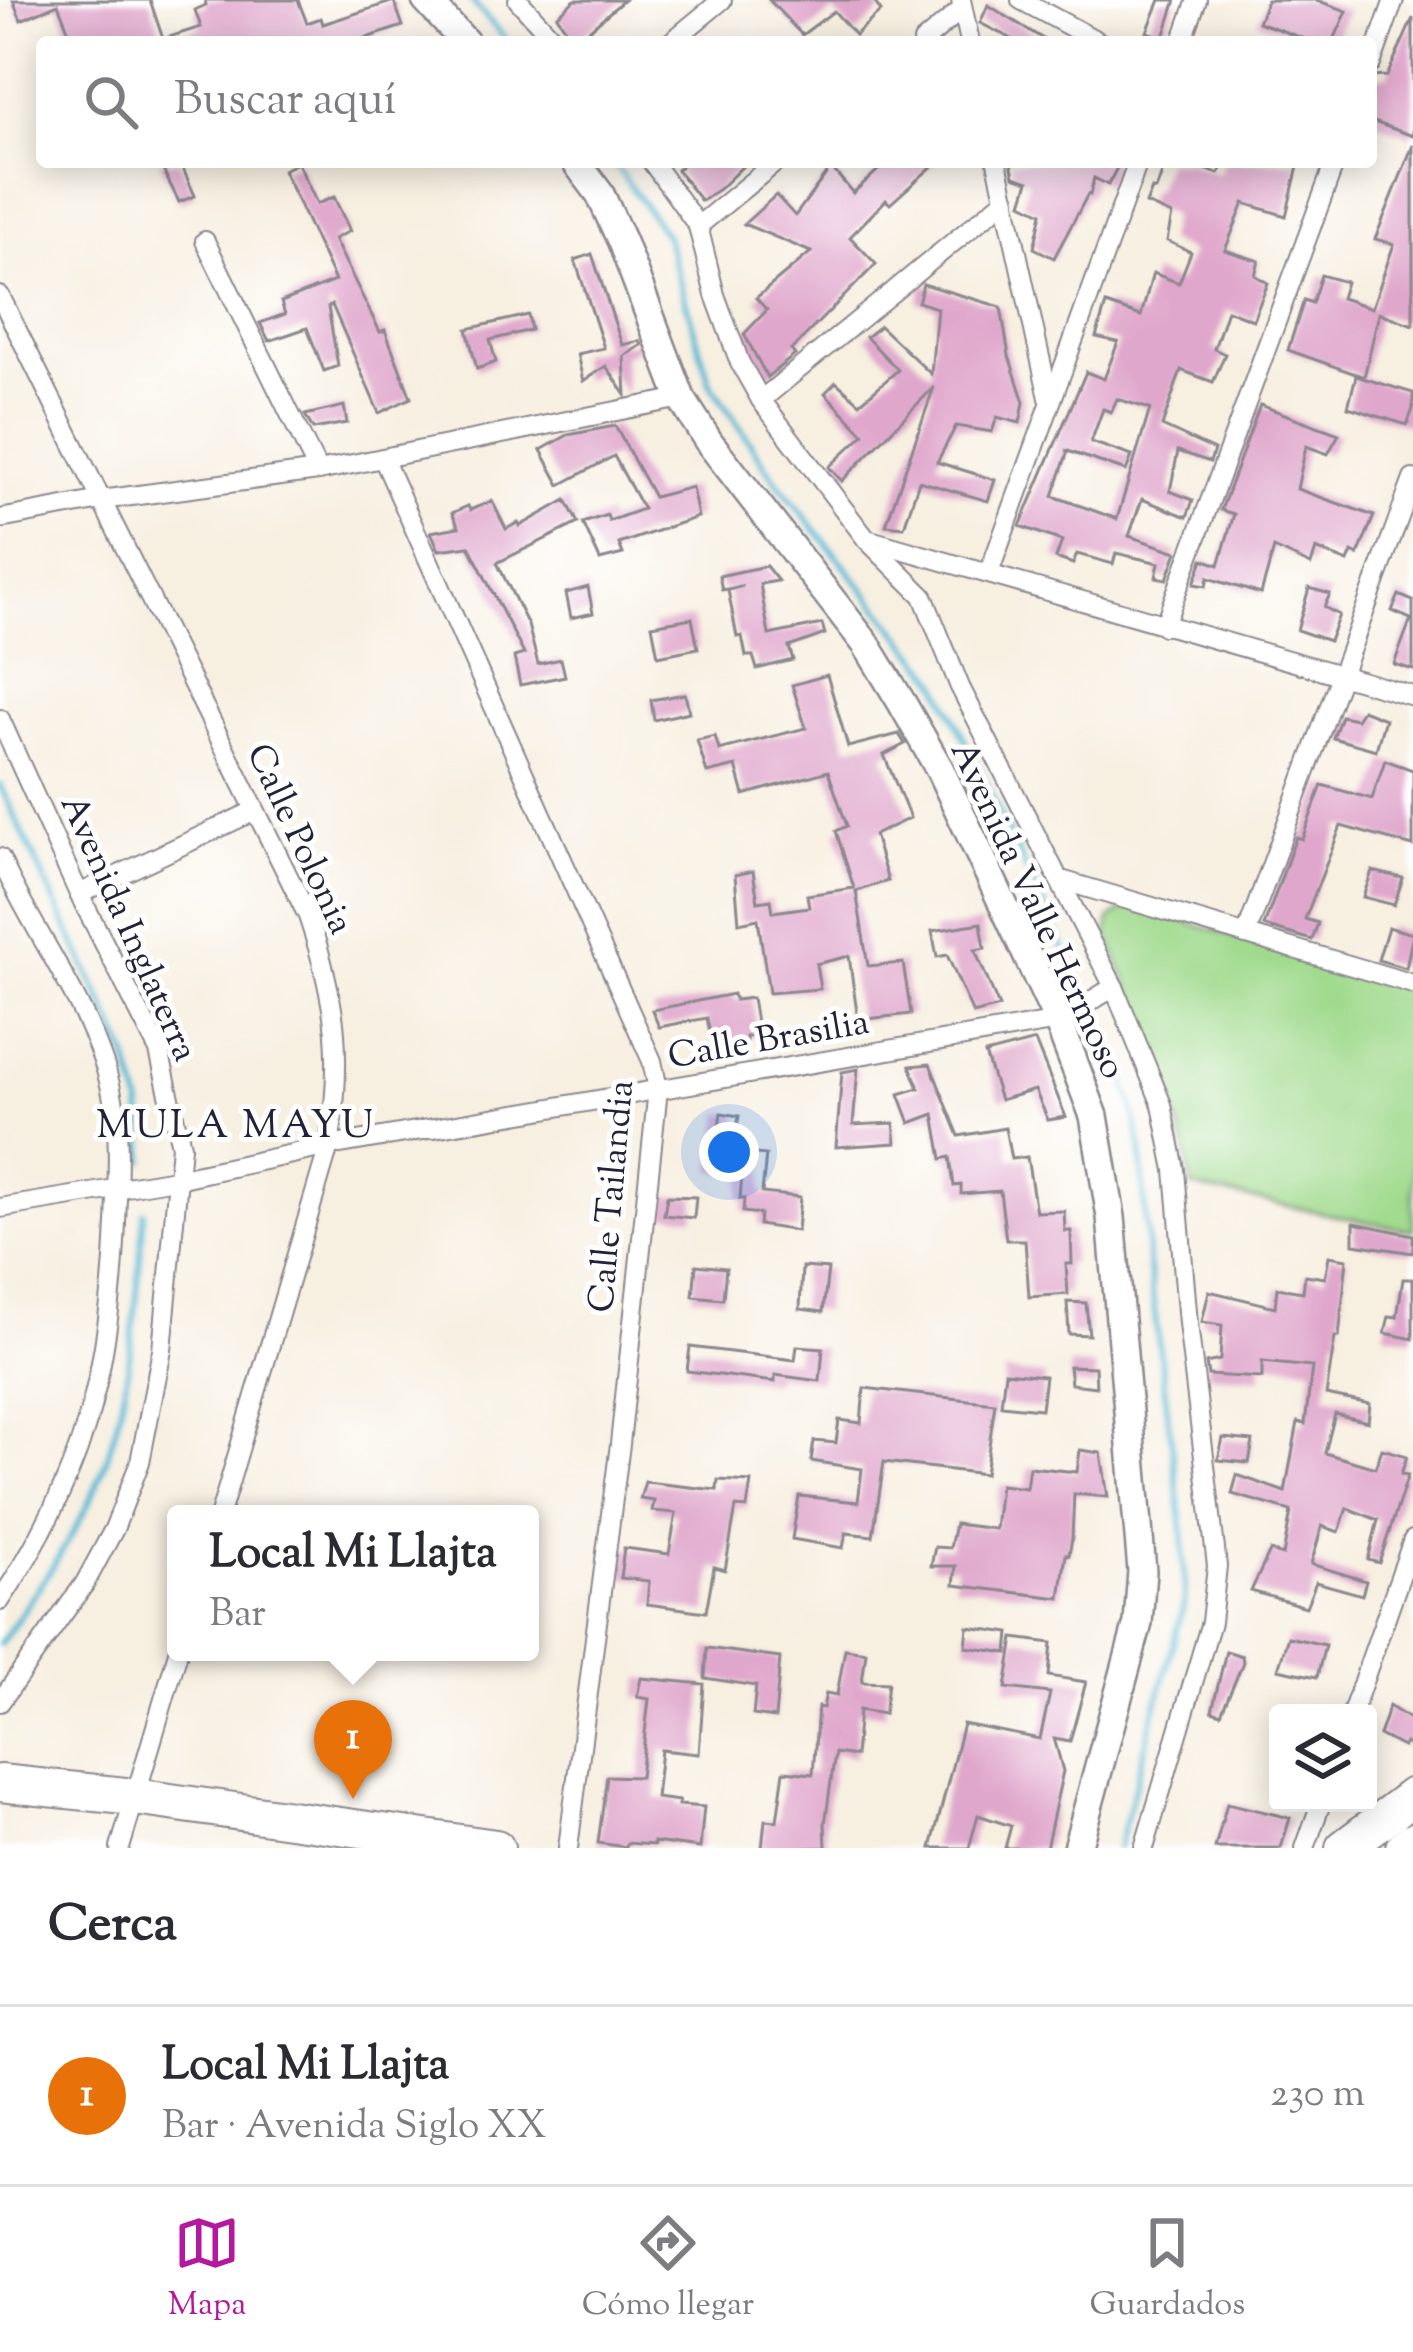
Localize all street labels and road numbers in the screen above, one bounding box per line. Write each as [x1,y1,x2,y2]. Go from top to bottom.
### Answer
street label: Avenida Valle Hermoso [935,733,1138,1088]
street label: Calle Polonia [231,736,365,944]
street label: Avenida Inglaterra [45,787,209,1070]
street label: Calle Brasilia [664,998,873,1084]
street label: Calle Tailandia [577,1078,649,1315]

